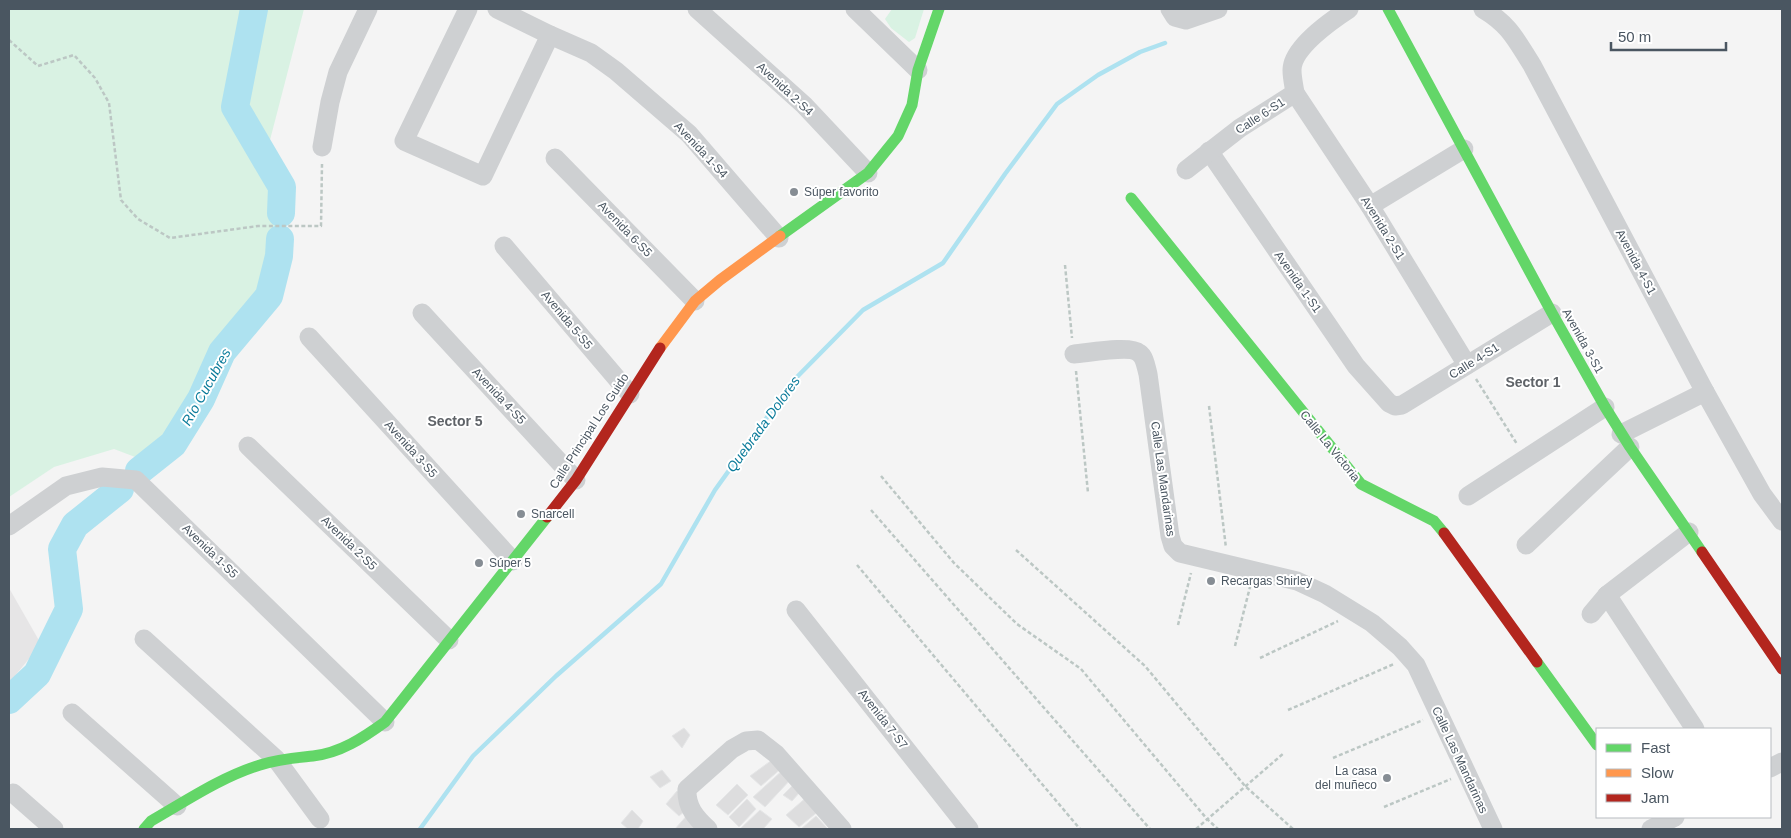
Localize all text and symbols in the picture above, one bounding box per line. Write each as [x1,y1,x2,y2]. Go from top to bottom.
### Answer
scale bar [1611,20,1726,52]
text: 50 m [1618,28,1651,45]
street label: Avenida 2-S4 [754,59,816,119]
street label: Calle 6-S1 [1233,95,1288,137]
street label: Avenida 1-S4 [671,119,731,181]
place label: Súper favorito [804,185,879,199]
marker: Súper favorito [788,186,800,198]
street label: Avenida 2-S1 [1358,194,1408,262]
street label: Avenida 6-S5 [595,198,655,260]
street label: Avenida 4-S1 [1613,227,1659,297]
street label: Avenida 1-S1 [1272,249,1325,316]
street label: Avenida 5-S5 [539,288,596,352]
street label: Avenida 3-S1 [1559,306,1607,376]
street label: Calle 4-S1 [1447,340,1502,382]
water label: Río Cucubres [178,346,234,428]
street label: Avenida 4-S5 [469,365,529,427]
street label: Calle Principal Los Guido [546,370,632,491]
water label: Quebrada Dolores [723,373,803,475]
district label: Sector 1 [1505,374,1561,390]
street label: Calle La Victoria [1297,408,1363,485]
district label: Sector 5 [427,413,483,429]
street label: Avenida 3-S5 [382,418,440,481]
street label: Calle Las Mandarinas [1148,421,1178,537]
place label: Snarcell [531,507,574,521]
marker: Snarcell [515,508,527,520]
street label: Avenida 2-S5 [318,513,380,573]
street label: Avenida 1-S5 [179,521,241,581]
place label: Súper 5 [489,556,531,570]
marker: Súper 5 [473,557,485,569]
place label: Recargas Shirley [1221,574,1312,588]
marker: Recargas Shirley [1205,575,1217,587]
street label: Avenida 7-S7 [855,686,911,752]
street label: Calle Las Mandarinas [1429,704,1491,816]
legend [1596,728,1771,818]
text: Fast [1641,739,1671,756]
place label: La casa del muñeco [1315,764,1377,792]
text: Slow [1641,764,1674,781]
marker: La casa del muñeco [1381,772,1393,784]
text: Jam [1641,789,1669,806]

